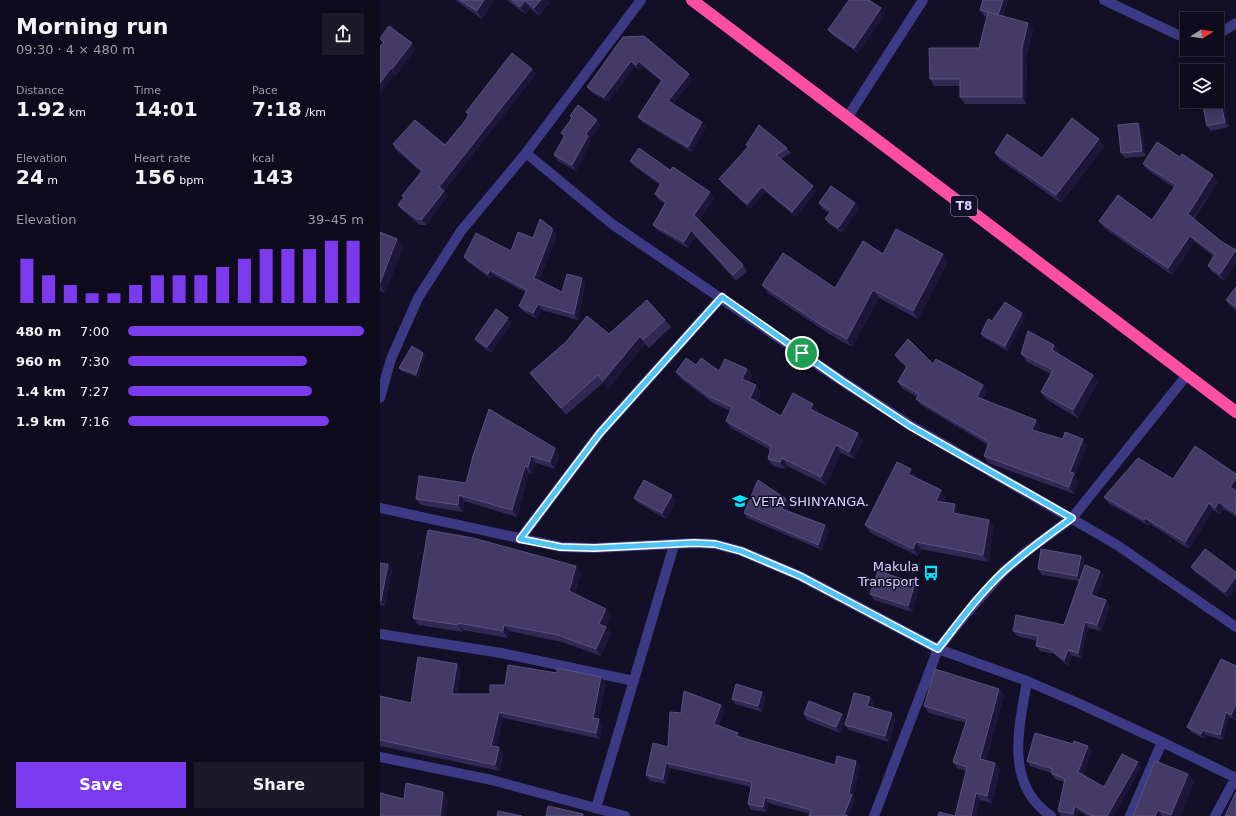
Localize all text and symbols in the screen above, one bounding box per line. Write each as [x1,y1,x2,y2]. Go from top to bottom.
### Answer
north arrow [1180,12,1224,56]
map controls [1180,12,1224,108]
button: share [322,13,364,55]
text: Morning run [16,14,168,39]
text: 09:30 · 4 × 480 m [16,42,135,57]
button: layers [1180,64,1224,108]
text: Distance [16,84,64,97]
text: Time [134,84,161,97]
text: Pace [252,84,278,97]
text: 1.92 [16,97,65,121]
text: 14:01 [134,97,198,121]
text: 7:18 [252,97,302,121]
text: km [65,106,86,119]
text: /km [302,106,326,119]
text: Elevation [16,152,67,165]
text: Heart rate [134,152,190,165]
text: kcal [252,152,274,165]
text: 24 [16,165,44,189]
text: 156 [134,165,176,189]
text: 143 [252,165,294,189]
text: m [44,174,58,187]
text: bpm [176,174,204,187]
road number: T8 [951,196,977,216]
text: Elevation [16,212,76,227]
text: 39–45 m [308,212,364,227]
text: 480 m [16,324,61,339]
text: 7:00 [80,324,109,339]
pin [785,336,819,370]
icon: arrive [791,342,813,364]
text: 960 m [16,354,61,369]
text: 7:30 [80,354,109,369]
text: 1.4 km [16,384,66,399]
text: 7:27 [80,384,109,399]
text: 1.9 km [16,414,66,429]
text: 7:16 [80,414,109,429]
school or university icon: VETA SHINYANGA. [731,492,749,510]
place label: VETA SHINYANGA. [752,494,869,509]
place label: Makula Transport [857,559,919,589]
bus stop icon: Makula Transport [922,564,940,582]
button: Save [16,762,186,808]
button: Share [194,762,364,808]

